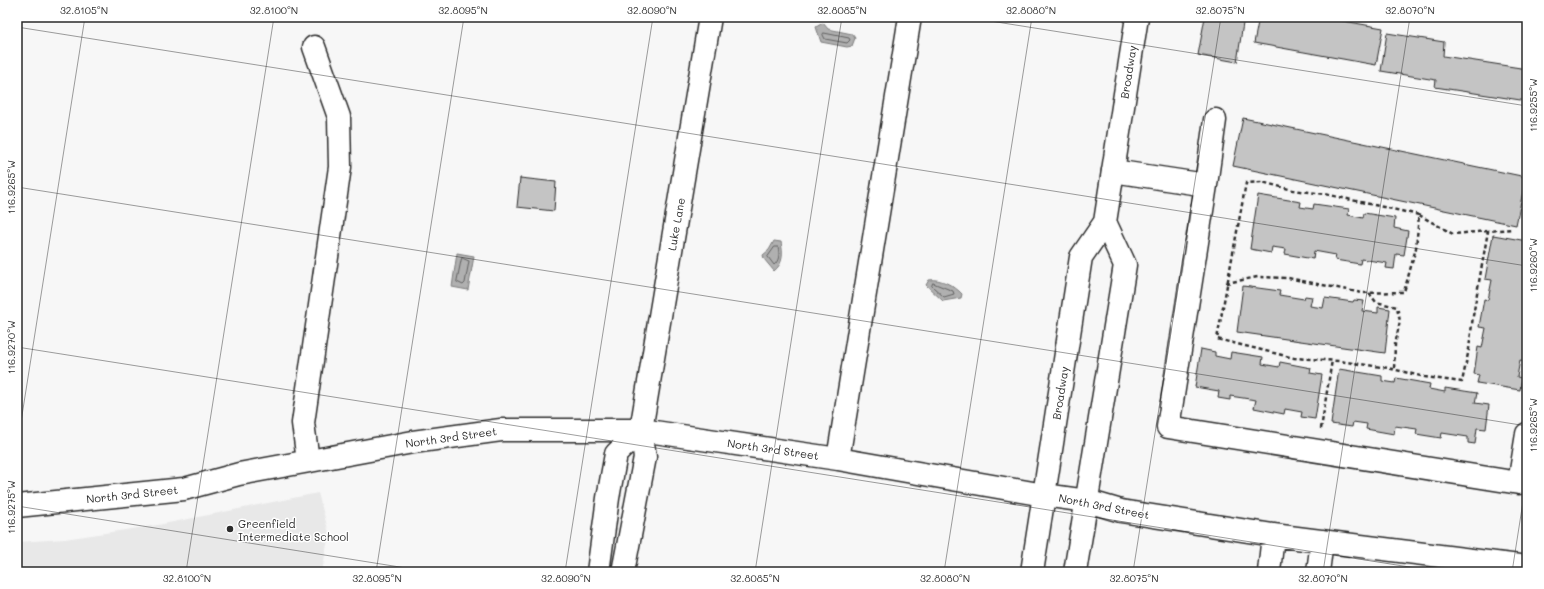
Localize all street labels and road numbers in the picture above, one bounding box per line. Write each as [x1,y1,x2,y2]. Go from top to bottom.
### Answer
street label: Broadway [1116,44,1140,100]
street label: Luke Lane [664,196,688,252]
street label: Broadway [1048,365,1072,421]
street label: North 3rd Street [404,423,498,451]
street label: North 3rd Street [726,435,820,463]
street label: North 3rd Street [85,482,179,506]
street label: North 3rd Street [1057,490,1151,522]

